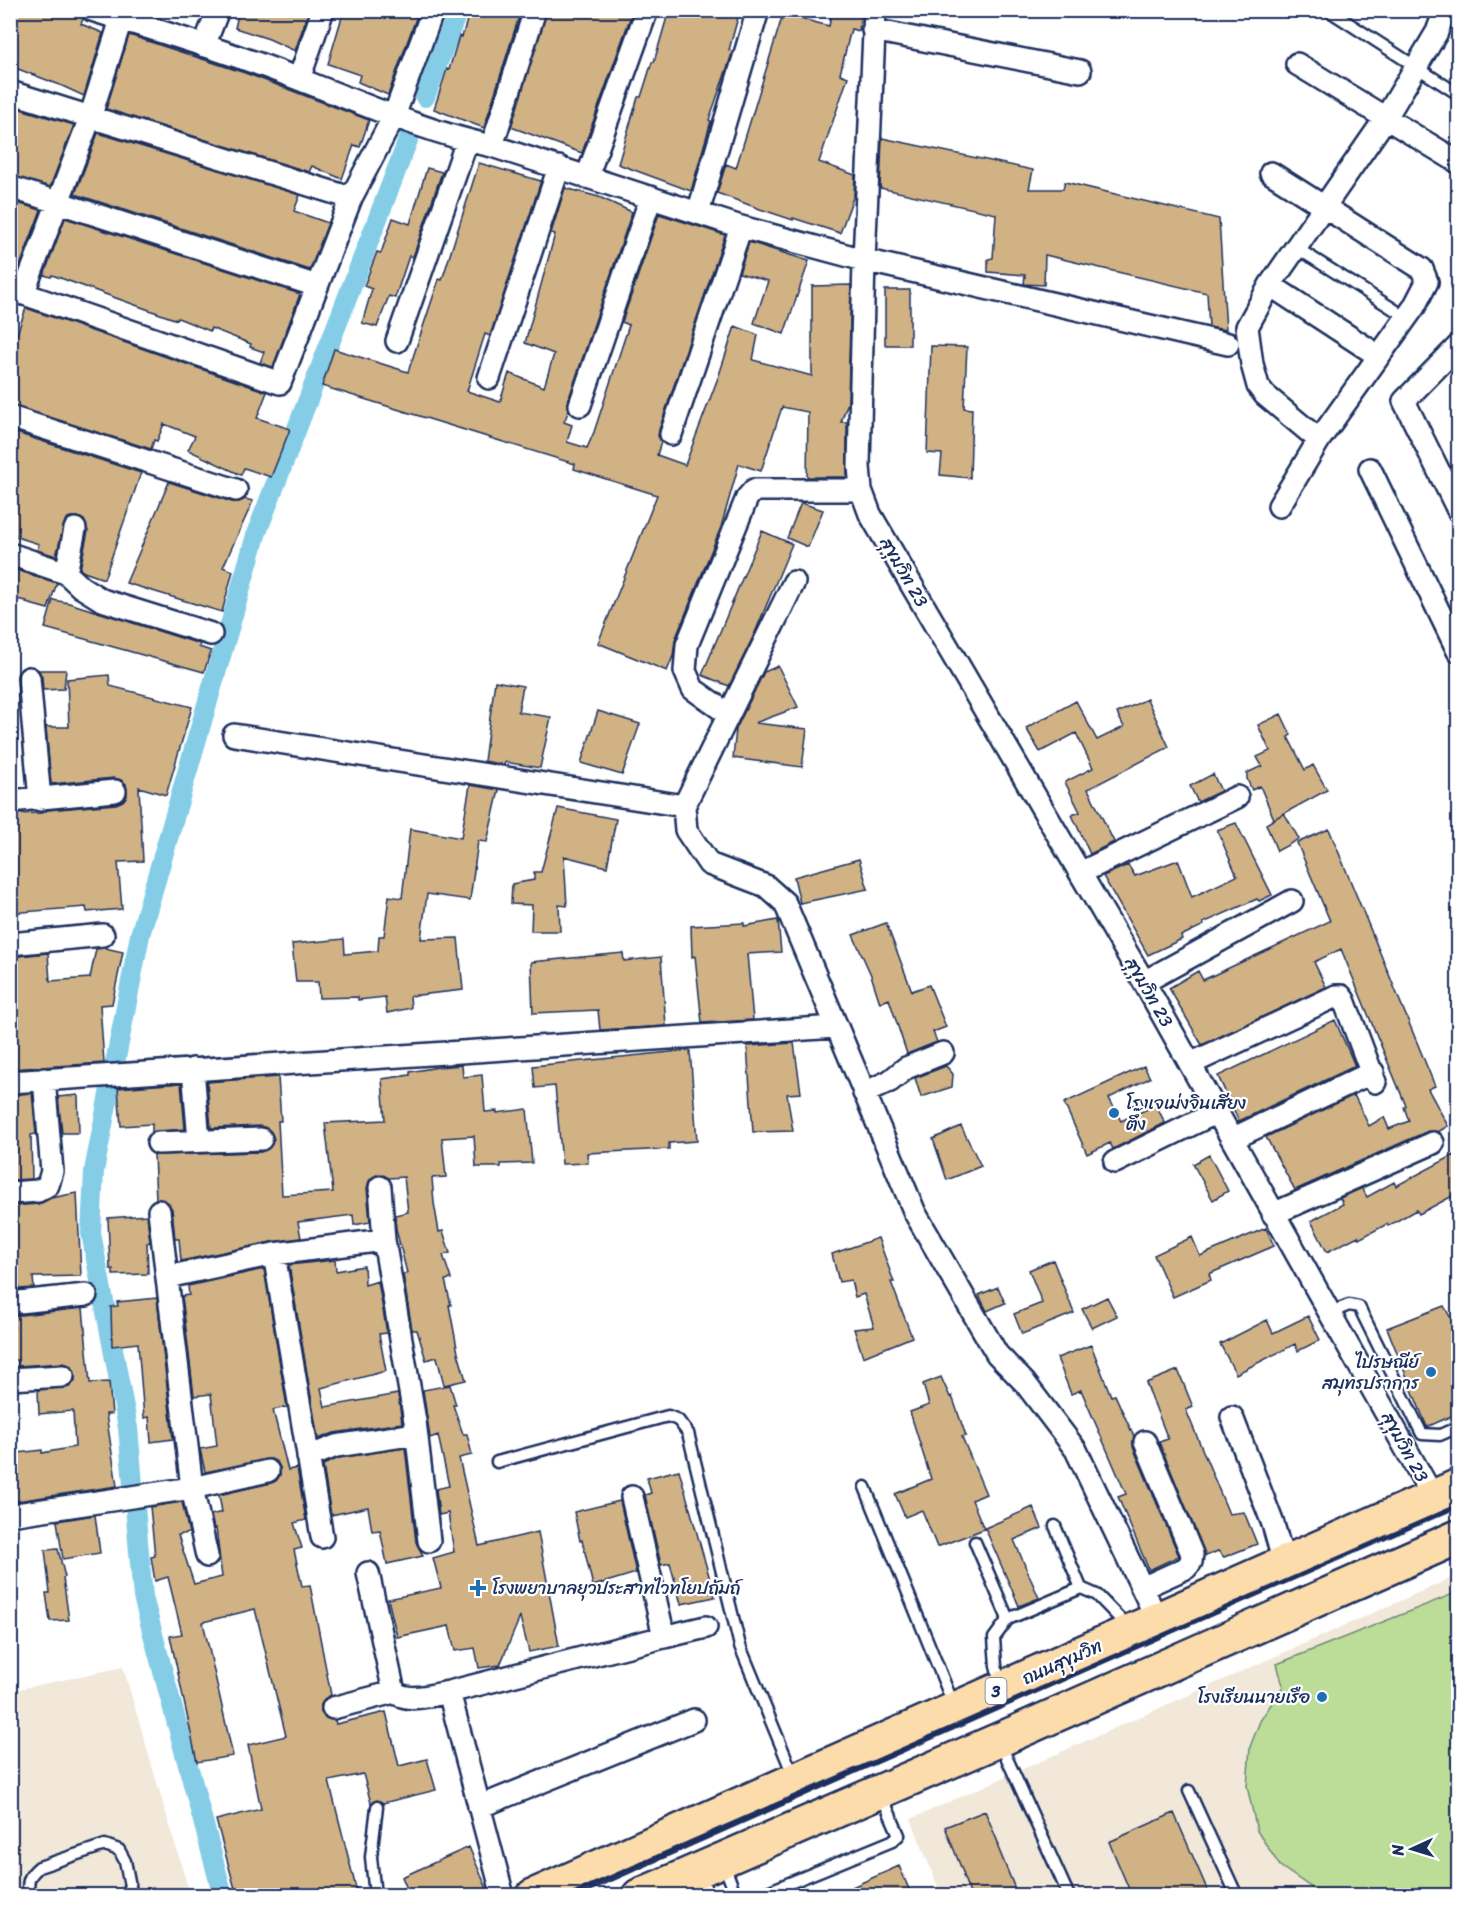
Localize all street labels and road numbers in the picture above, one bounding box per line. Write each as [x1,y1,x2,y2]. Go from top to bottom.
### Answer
street label: สุขุมวิท 23 [870,530,937,613]
street label: สุขุมวิท 23 [1115,950,1182,1033]
street label: สุขุมวิท 23 [1372,1405,1438,1488]
street label: ถนนสุขุมวิท [1017,1630,1107,1694]
road number: 3 [986,1678,1006,1704]

